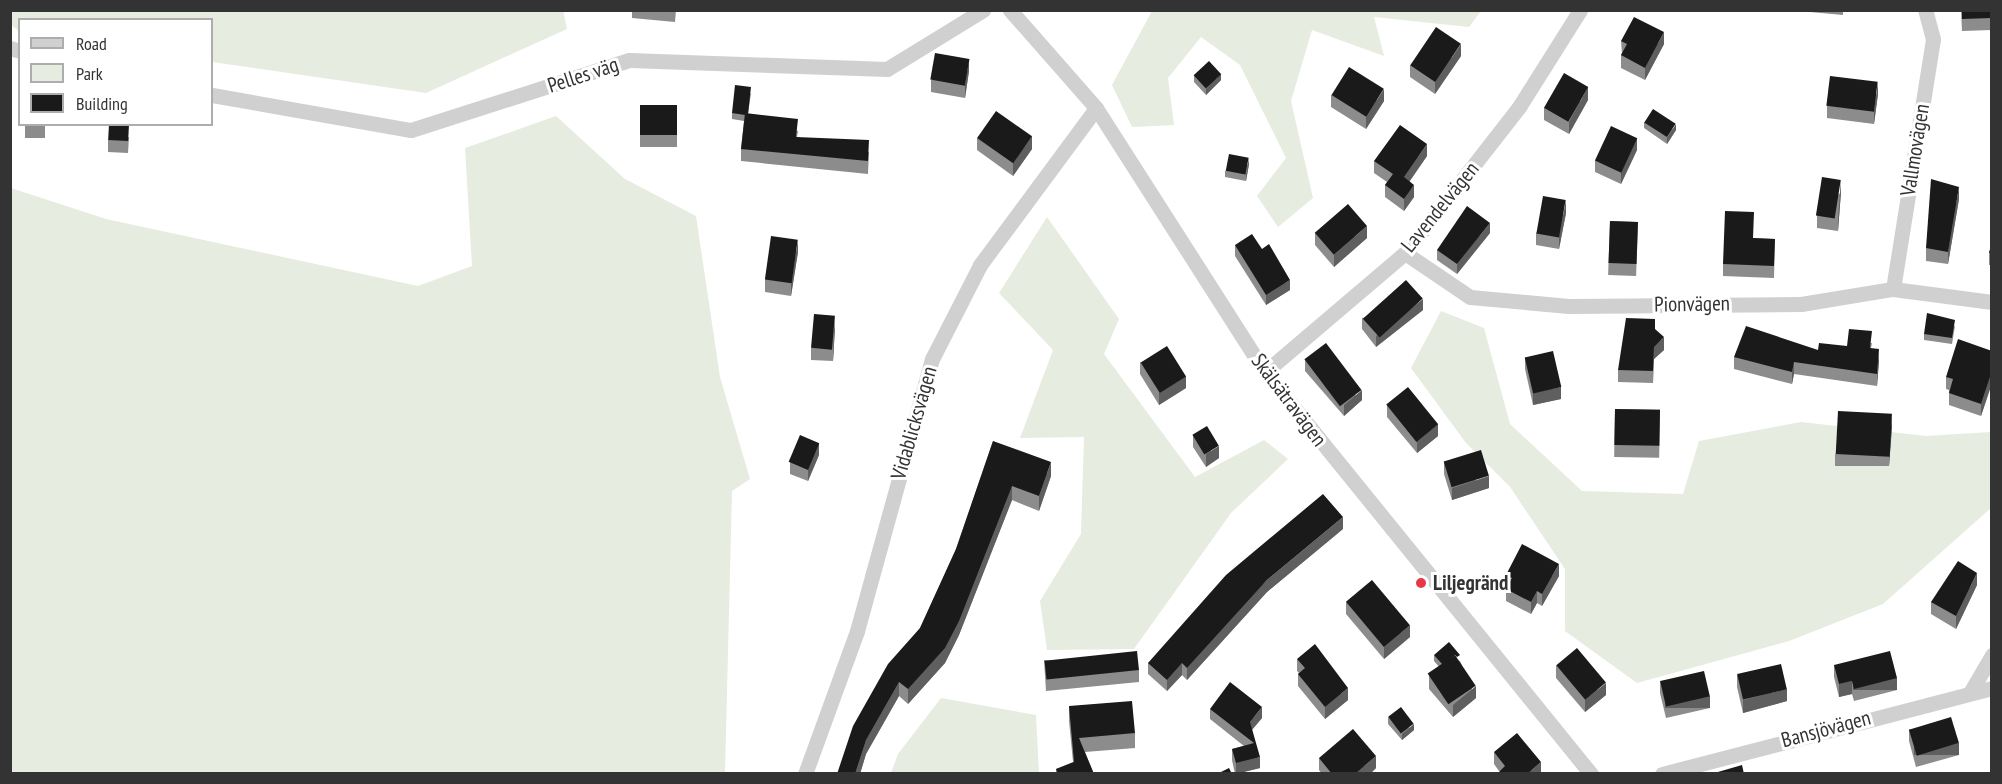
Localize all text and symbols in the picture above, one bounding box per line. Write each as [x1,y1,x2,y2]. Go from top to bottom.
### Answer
legend [18,18,213,126]
text: Road [76,32,107,55]
street label: Pelles väg [544,52,622,98]
text: Park [76,62,103,85]
text: Building [76,92,128,115]
street label: Vallmovägen [1895,102,1935,198]
street label: Lavendelvägen [1396,157,1484,257]
street label: Pionvägen [1654,291,1730,317]
street label: Skälsätravägen [1246,349,1332,451]
street label: Vidablicksvägen [886,363,942,483]
place label: Liljegränd [1433,570,1508,596]
marker: Liljegränd [1414,576,1428,590]
street label: Bansjövägen [1779,705,1873,753]

